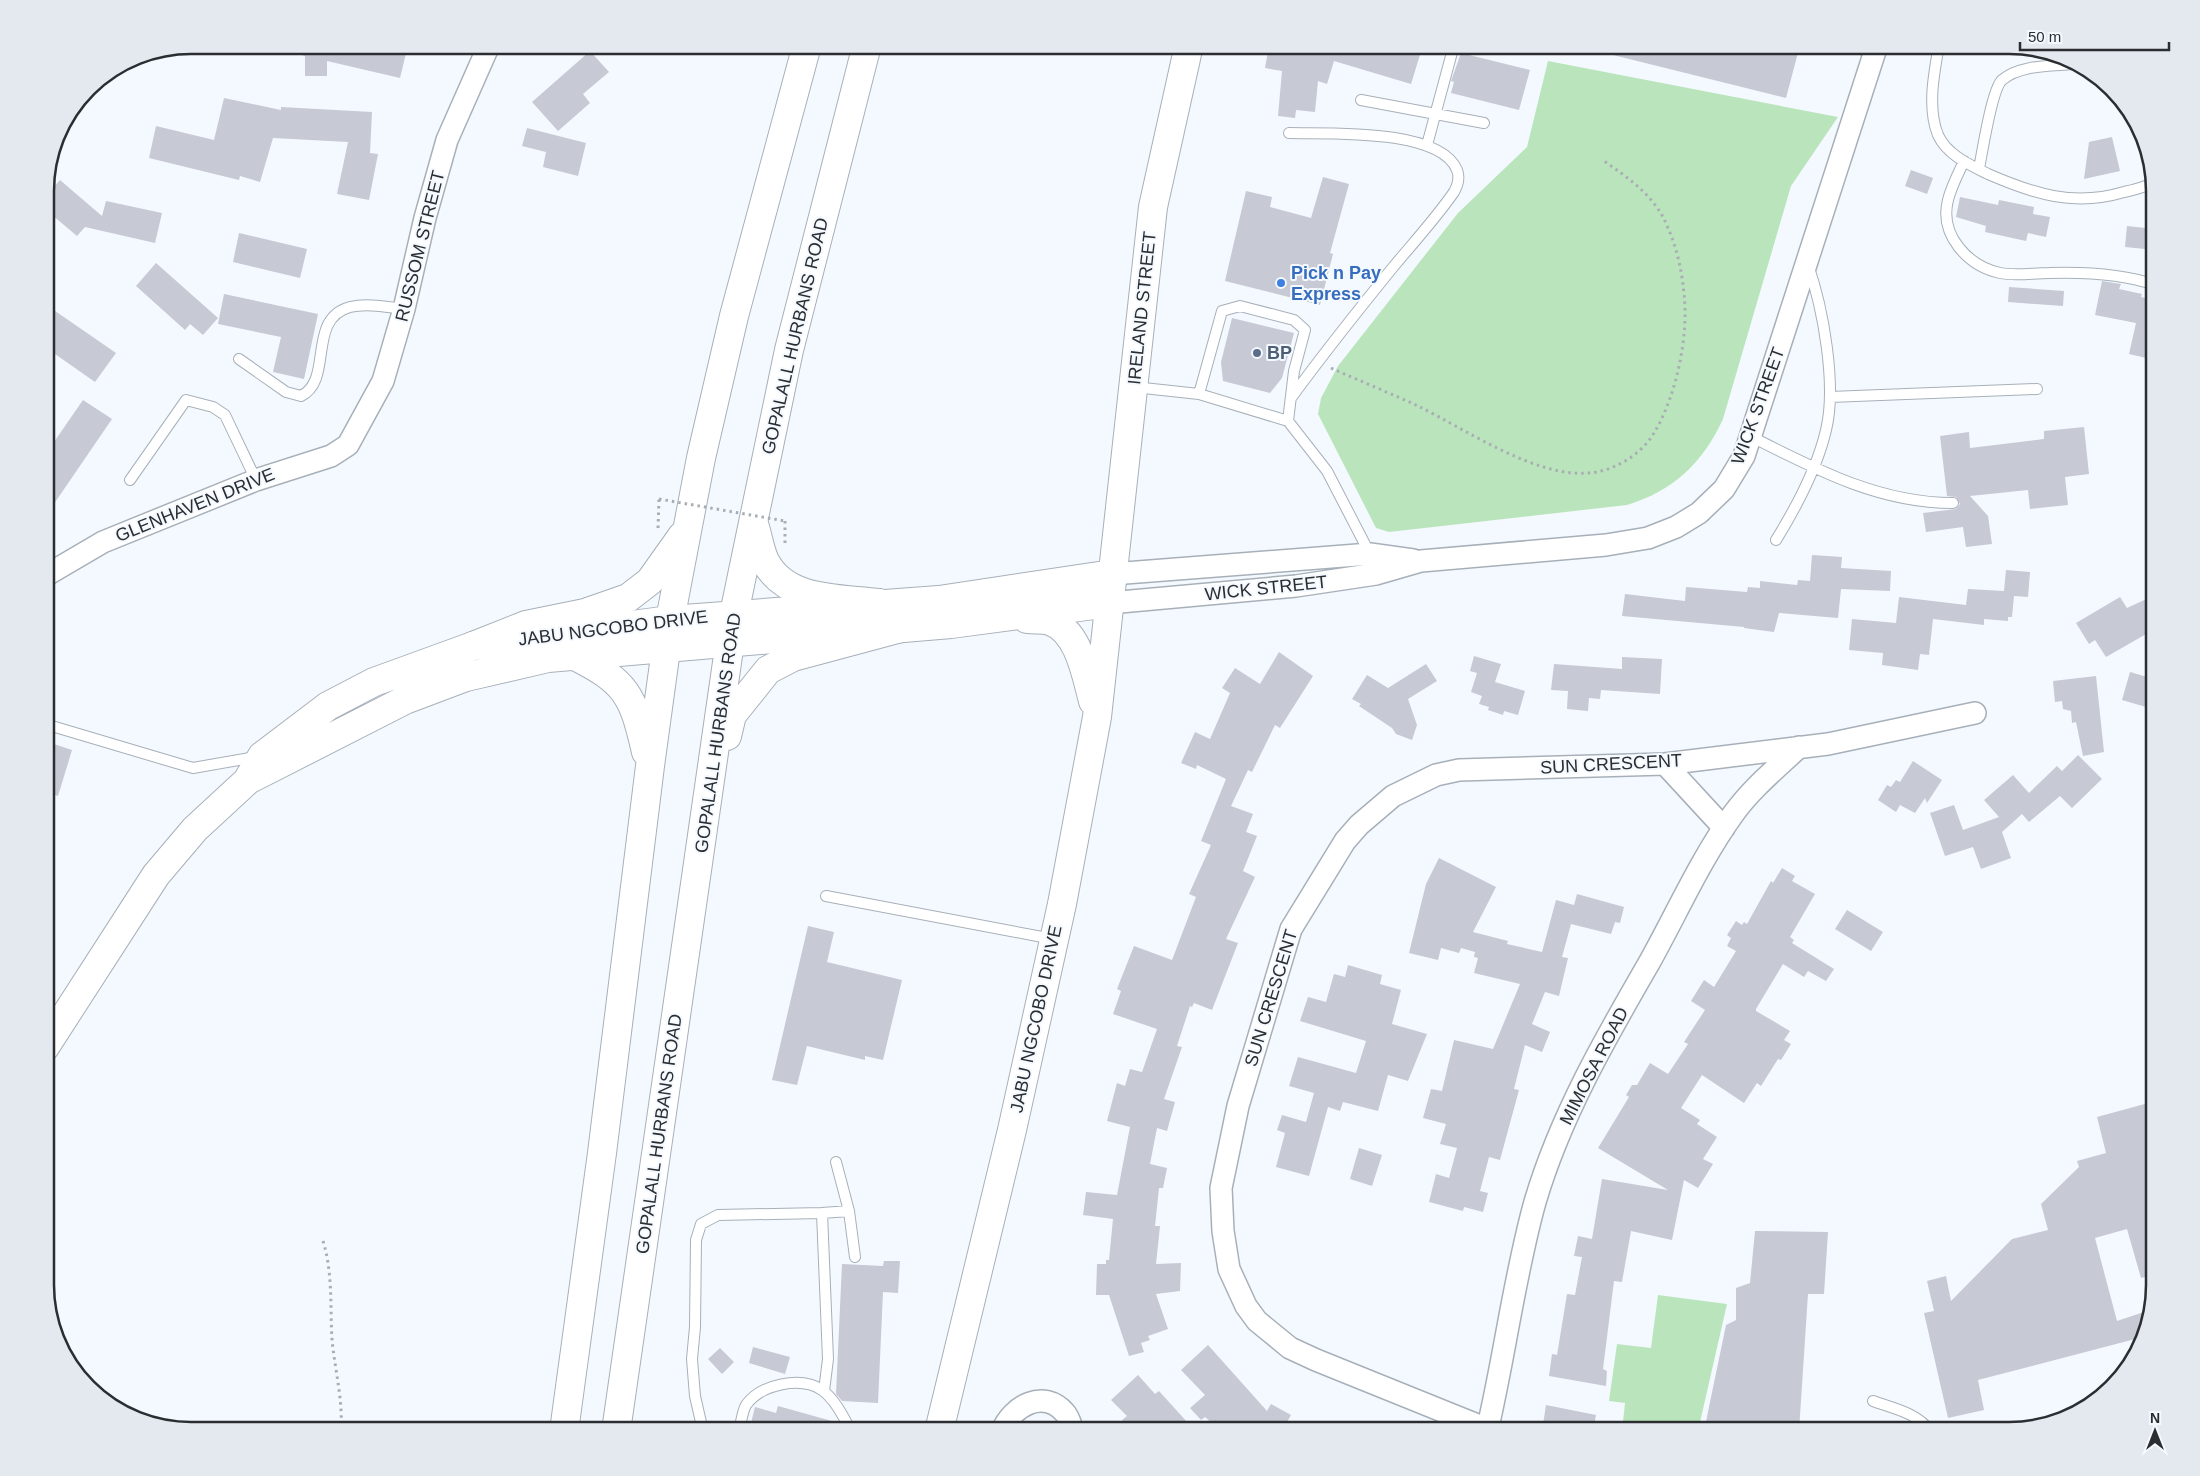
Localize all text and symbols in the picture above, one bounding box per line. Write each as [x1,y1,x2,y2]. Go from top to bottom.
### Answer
scale bar [2020,20,2169,52]
text: 50 m [2028,28,2061,45]
street label: RUSSOM STREET [392,168,448,324]
street label: GOPALALL HURBANS ROAD [758,216,832,456]
street label: IRELAND STREET [1124,230,1160,386]
place label: Pick n Pay Express [1291,263,1381,304]
marker: Pick n Pay Express [1275,277,1287,289]
place label: BP [1267,343,1292,363]
street label: WICK STREET [1728,345,1788,467]
marker: BP [1251,347,1263,359]
street label: GLENHAVEN DRIVE [113,464,277,546]
street label: WICK STREET [1204,572,1328,604]
street label: JABU NGCOBO DRIVE [517,606,709,650]
street label: GOPALALL HURBANS ROAD [691,612,745,854]
street label: SUN CRESCENT [1540,750,1682,778]
street label: JABU NGCOBO DRIVE [1006,923,1066,1115]
street label: SUN CRESCENT [1241,927,1301,1069]
street label: MIMOSA ROAD [1556,1004,1632,1128]
street label: GOPALALL HURBANS ROAD [632,1013,686,1255]
north arrow [2130,1406,2180,1456]
text: N [2150,1410,2160,1426]

